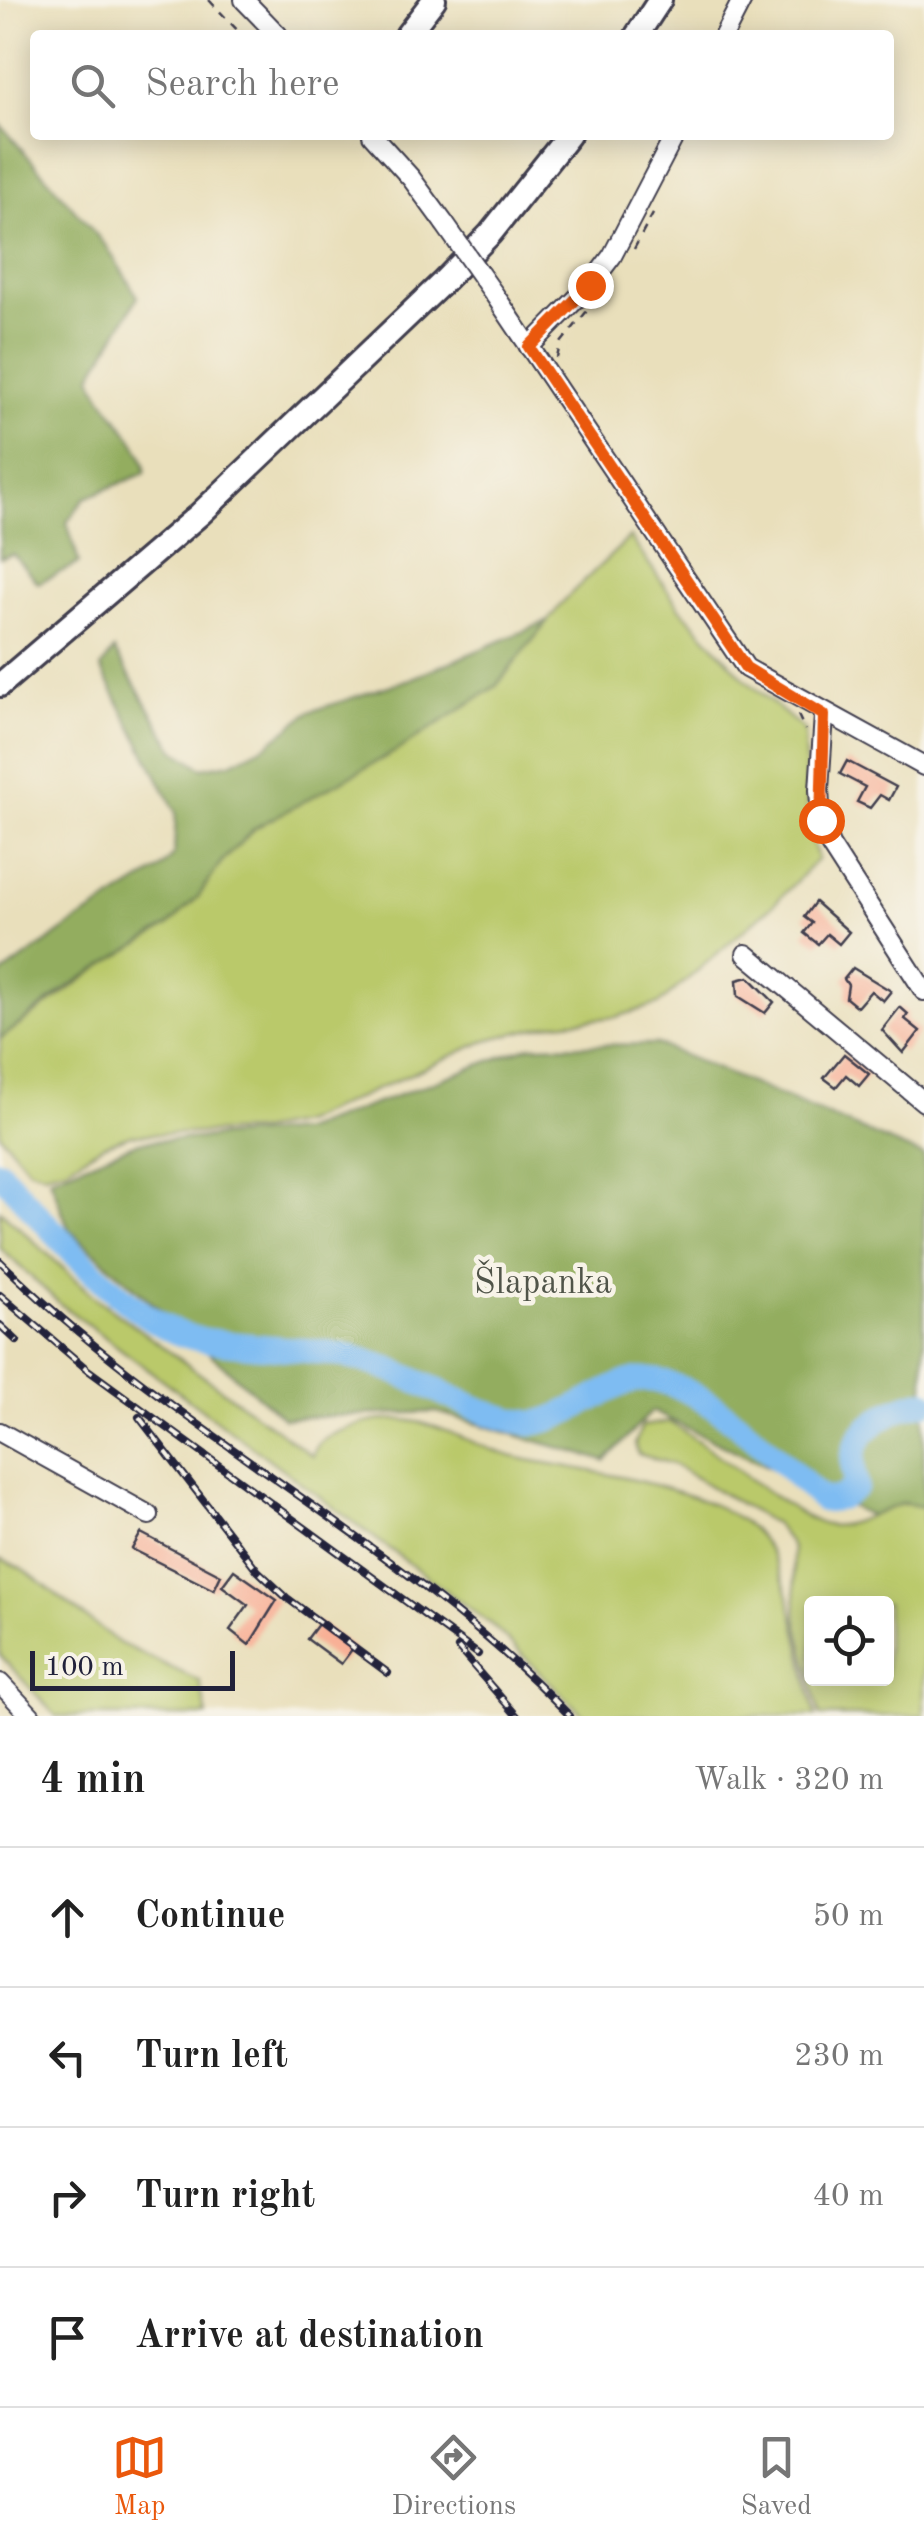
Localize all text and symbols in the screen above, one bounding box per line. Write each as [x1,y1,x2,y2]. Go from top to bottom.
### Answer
search box [30,30,894,140]
icon: search [65,58,120,113]
text: Search here [145,66,340,104]
route end [568,263,614,309]
route start [799,798,845,844]
park label: Šlapanka [474,1259,612,1301]
map controls [804,1596,894,1686]
button: locate [804,1596,894,1686]
scale bar [30,1646,235,1690]
text: 100 m [45,1654,124,1682]
text: 4 min [40,1760,146,1802]
text: Walk · 320 m [694,1765,884,1797]
icon: ahead [40,1890,95,1945]
text: Continue [135,1898,285,1936]
text: 50 m [813,1901,884,1933]
icon: left [40,2030,95,2085]
text: Turn left [135,2038,288,2076]
text: 230 m [794,2041,884,2073]
icon: right [40,2170,95,2225]
text: Turn right [135,2178,315,2216]
text: 40 m [813,2181,884,2213]
icon: arrive [40,2310,95,2365]
text: Arrive at destination [135,2318,484,2356]
tab: Map [112,2430,167,2525]
tab: Directions [392,2430,516,2525]
tab: Saved [740,2430,812,2525]

